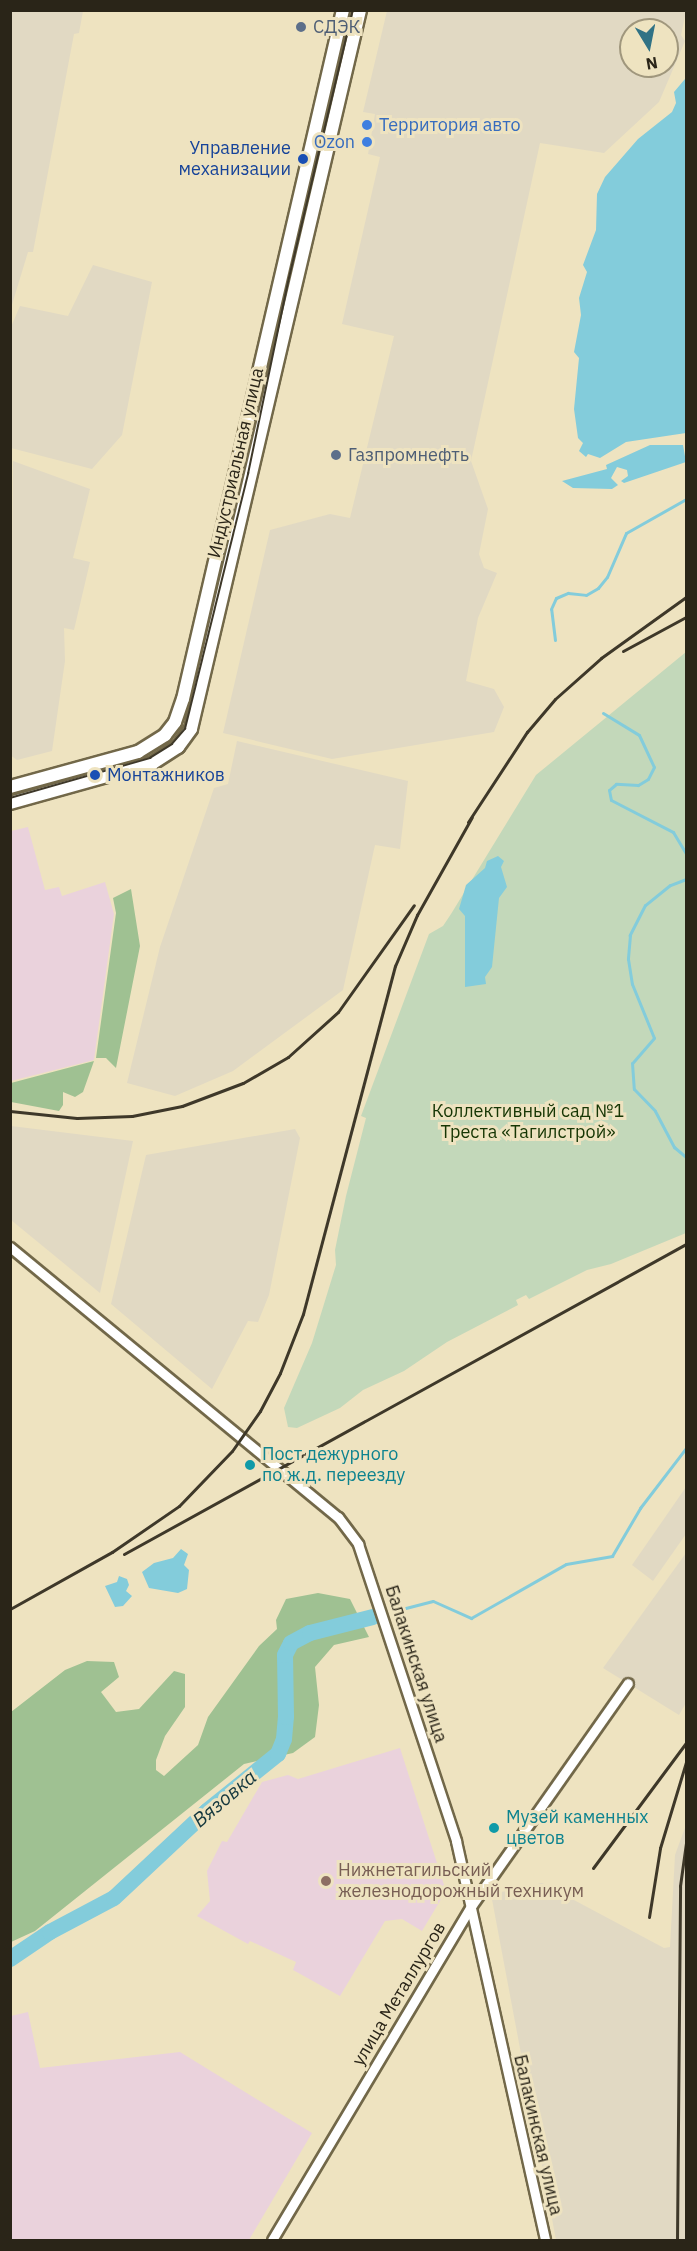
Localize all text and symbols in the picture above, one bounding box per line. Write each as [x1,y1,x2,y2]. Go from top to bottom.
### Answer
place label: СДЭК [313,16,360,38]
north arrow [619,18,679,78]
marker: СДЭК [294,20,308,34]
text: N [644,53,659,75]
place label: Территория авто [379,114,520,136]
marker: Территория авто [360,118,374,132]
place label: Ozon [314,131,355,153]
marker: Ozon [360,135,374,149]
place label: Управление механизации [178,138,291,180]
marker: Управление механизации [296,152,310,166]
street label: Индустриальная улица [204,366,268,560]
place label: Газпромнефть [348,444,469,466]
marker: Газпромнефть [329,448,343,462]
place label: Монтажников [107,764,225,786]
marker: Монтажников [88,768,102,782]
park label: Коллективный сад №1 Треста «Тагилстрой» [432,1101,624,1144]
place label: Пост дежурного по ж.д. переезду [262,1444,405,1486]
marker: Пост дежурного по ж.д. переезду [243,1458,257,1472]
street label: Балакинская улица [380,1583,452,1745]
water label: Вязовка [187,1764,261,1832]
place label: Музей каменных цветов [506,1807,648,1850]
marker: Музей каменных цветов [487,1821,501,1835]
place label: Нижнетагильский железнодорожный техникум [338,1860,584,1902]
marker: Нижнетагильский железнодорожный техникум [319,1874,333,1888]
street label: улица Металлургов [348,1918,450,2070]
street label: Балакинская улица [509,2053,567,2217]

